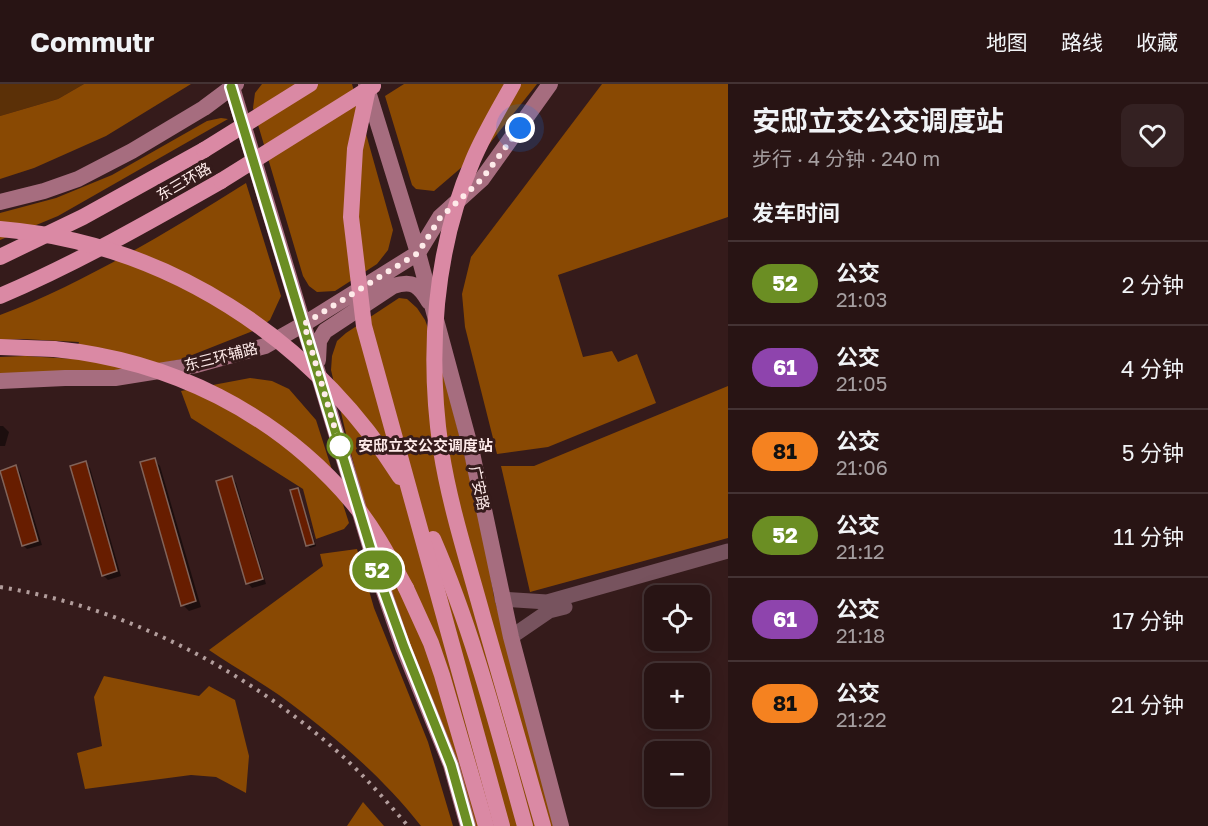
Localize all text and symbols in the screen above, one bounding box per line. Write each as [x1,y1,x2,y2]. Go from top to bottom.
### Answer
text: Commutr [30,25,154,58]
text: 地图 [986,29,1028,55]
text: 路线 [1061,29,1103,55]
text: 收藏 [1136,29,1178,55]
text: 安邸立交公交调度站 [752,104,1004,137]
button: heart [1121,104,1184,167]
your location [505,113,535,143]
text: 步行 · 4 分钟 · 240 m [752,146,940,170]
street label: 东三环路 [153,158,214,204]
text: 发车时间 [752,199,840,226]
text: 公交 [836,259,880,286]
text: 52 [772,270,798,296]
text: 2 分钟 [1122,271,1184,298]
text: 21:03 [836,287,887,311]
street label: 东三环辅路 [182,338,259,374]
text: 公交 [836,343,880,370]
text: 61 [773,354,797,380]
text: 4 分钟 [1121,355,1184,382]
text: 21:05 [836,371,887,395]
text: 公交 [836,427,880,454]
marker: 安邸立交公交调度站 [327,433,353,459]
place label: 安邸立交公交调度站 [358,436,493,454]
text: 81 [773,438,797,464]
text: 5 分钟 [1122,439,1184,466]
text: 21:06 [836,455,888,479]
street label: 广安路 [466,464,493,512]
text: 公交 [836,511,880,538]
text: 52 [772,522,798,548]
text: 11 分钟 [1113,523,1184,550]
text: 21:12 [836,539,885,563]
line badge: 52 [350,550,404,590]
text: 52 [364,557,390,583]
map controls [644,585,710,807]
button: locate [644,585,710,651]
text: 公交 [836,595,880,622]
text: 61 [773,606,797,632]
text: 17 分钟 [1112,607,1184,634]
text: 21:18 [836,623,885,647]
button: + [644,663,710,729]
text: 公交 [836,679,880,706]
text: 81 [773,690,797,716]
text: 21 分钟 [1111,691,1184,718]
text: 21:22 [836,707,887,731]
button: − [644,741,710,807]

